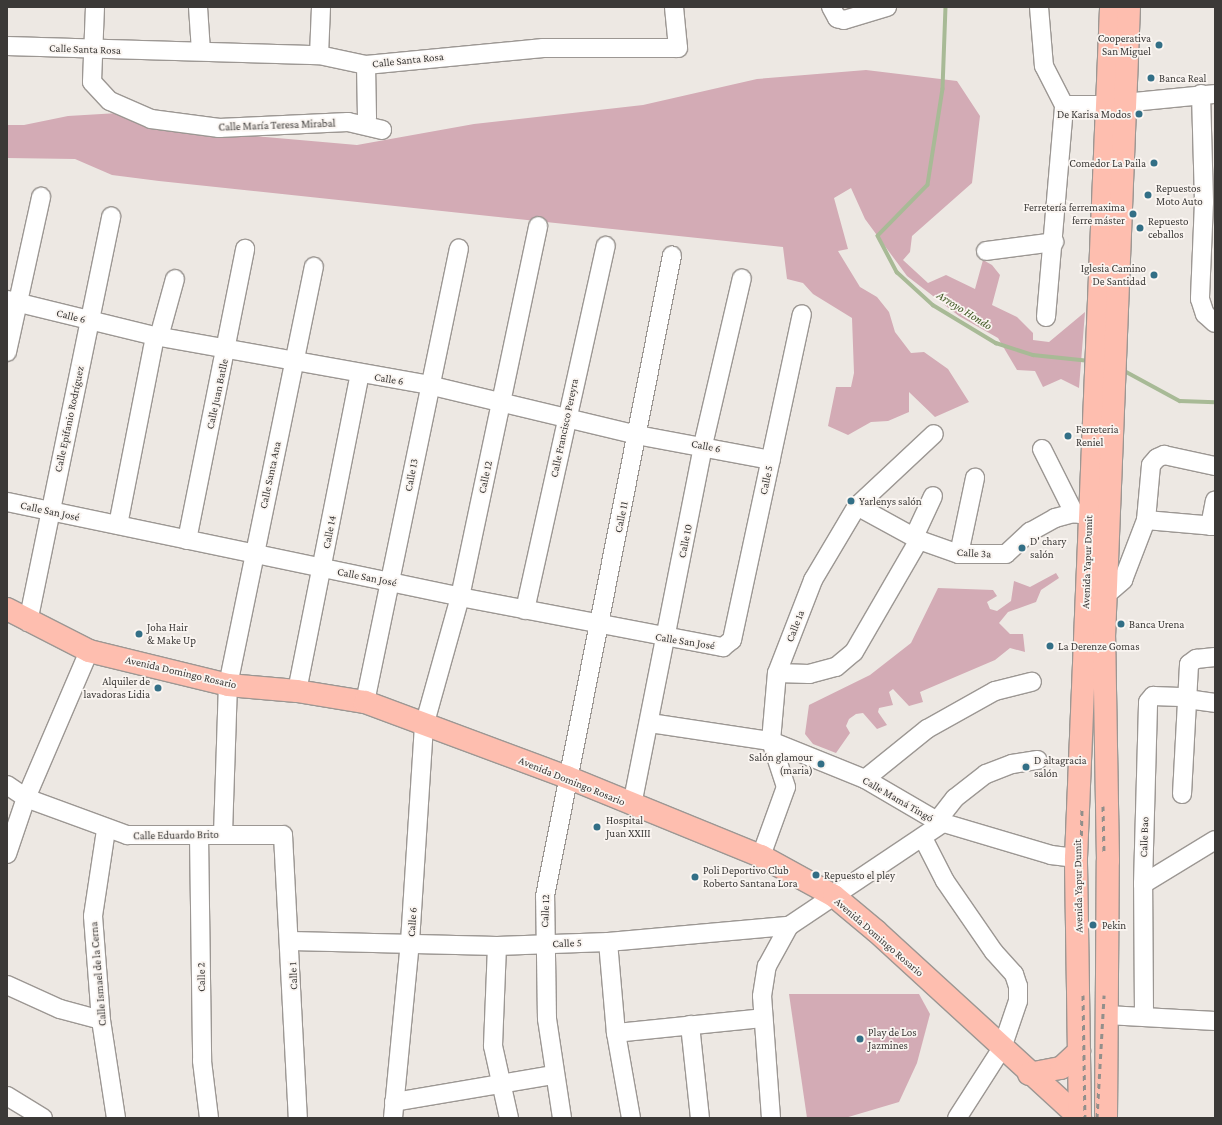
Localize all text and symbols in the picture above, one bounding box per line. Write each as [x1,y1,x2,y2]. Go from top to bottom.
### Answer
place label: Cooperativa San Miguel [1098,32,1151,58]
marker: Cooperativa San Miguel [1154,40,1164,50]
street label: Calle Santa Rosa [49,41,121,57]
street label: Calle Santa Rosa [372,50,444,70]
place label: Banca Real [1159,71,1207,85]
marker: Banca Real [1146,73,1156,83]
place label: De Karisa Modos [1057,107,1131,121]
marker: De Karisa Modos [1134,109,1144,119]
street label: Calle María Teresa Mirabal [218,116,336,134]
place label: Comedor La Paila [1069,156,1146,170]
marker: Comedor La Paila [1149,158,1159,168]
place label: Repuestos Moto Auto [1156,182,1203,208]
marker: Repuestos Moto Auto [1143,190,1153,200]
place label: Ferretería ferremaxima ferre máster [1024,201,1125,227]
marker: Ferretería ferremaxima ferre máster [1128,209,1138,219]
place label: Repuesto ceballos [1148,215,1189,241]
marker: Repuesto ceballos [1135,223,1145,233]
place label: Iglesia Camino De Santidad [1081,262,1146,288]
marker: Iglesia Camino De Santidad [1149,270,1159,280]
water label: Arroyo Hondo [934,288,994,334]
street label: Calle 6 [55,306,87,326]
street label: Calle Juan Batlle [203,358,231,430]
street label: Calle Epifanio Rodríguez [51,365,87,473]
street label: Calle 6 [373,370,405,388]
street label: Calle Francisco Pereyra [547,377,581,479]
place label: Ferreteria Reniel [1076,423,1119,449]
marker: Ferreteria Reniel [1063,431,1073,441]
street label: Calle 6 [690,437,722,455]
street label: Calle Santa Ana [256,440,284,510]
street label: Calle 13 [401,458,421,492]
street label: Calle 12 [475,459,495,495]
street label: Calle 5 [756,464,776,496]
place label: Yarlenys salón [859,494,922,508]
marker: Yarlenys salón [846,496,856,506]
street label: Calle San José [19,498,81,524]
street label: Calle 11 [612,500,630,534]
street label: Calle 14 [319,514,339,550]
street label: Avenida Yapur Dumit [1079,515,1095,609]
street label: Calle 10 [675,523,695,559]
place label: D' chary salón [1030,535,1066,561]
marker: D' chary salón [1017,543,1027,553]
street label: Calle 3a [956,546,992,560]
street label: Calle San José [336,565,398,589]
street label: Calle 1a [783,608,807,644]
place label: Banca Urena [1129,617,1184,631]
marker: Banca Urena [1116,619,1126,629]
place label: Joha Hair & Make Up [147,621,196,647]
marker: Joha Hair & Make Up [134,629,144,639]
street label: Calle San José [654,630,716,652]
place label: La Derenze Gomas [1058,639,1139,653]
marker: La Derenze Gomas [1045,641,1055,651]
street label: Avenida Domingo Rosario [124,653,238,691]
place label: Alquiler de lavadoras Lidia [83,675,150,701]
marker: Alquiler de lavadoras Lidia [153,683,163,693]
place label: Salón glamour (maria) [749,751,813,777]
street label: Avenida Domingo Rosario [517,754,627,808]
place label: D altagracia salón [1034,754,1087,780]
marker: Salón glamour (maria) [816,759,826,769]
marker: D altagracia salón [1021,762,1031,772]
street label: Calle Mamá Tingó [860,773,936,825]
place label: Hospital Juan XXIII [606,814,651,840]
street label: Calle Bao [1137,816,1151,858]
marker: Hospital Juan XXIII [591,821,603,833]
street label: Calle Eduardo Brito [133,828,219,842]
street label: Avenida Yapur Dumit [1071,839,1085,933]
place label: Poli Deportivo Club Roberto Santana Lora [703,864,798,890]
place label: Repuesto el pley [824,868,895,882]
marker: Repuesto el pley [811,870,821,880]
marker: Poli Deportivo Club Roberto Santana Lora [690,872,700,882]
street label: Calle 12 [538,894,552,928]
street label: Avenida Domingo Rosario [832,895,926,979]
street label: Calle 6 [404,907,420,937]
place label: Pekin [1102,918,1126,932]
marker: Pekin [1087,919,1099,931]
street label: Calle Ismael de la Cerna [87,921,109,1027]
street label: Calle 5 [552,936,582,950]
street label: Calle 2 [194,962,208,992]
street label: Calle 1 [286,962,300,990]
place label: Play de Los Jazmines [868,1026,917,1052]
marker: Play de Los Jazmines [855,1034,865,1044]

